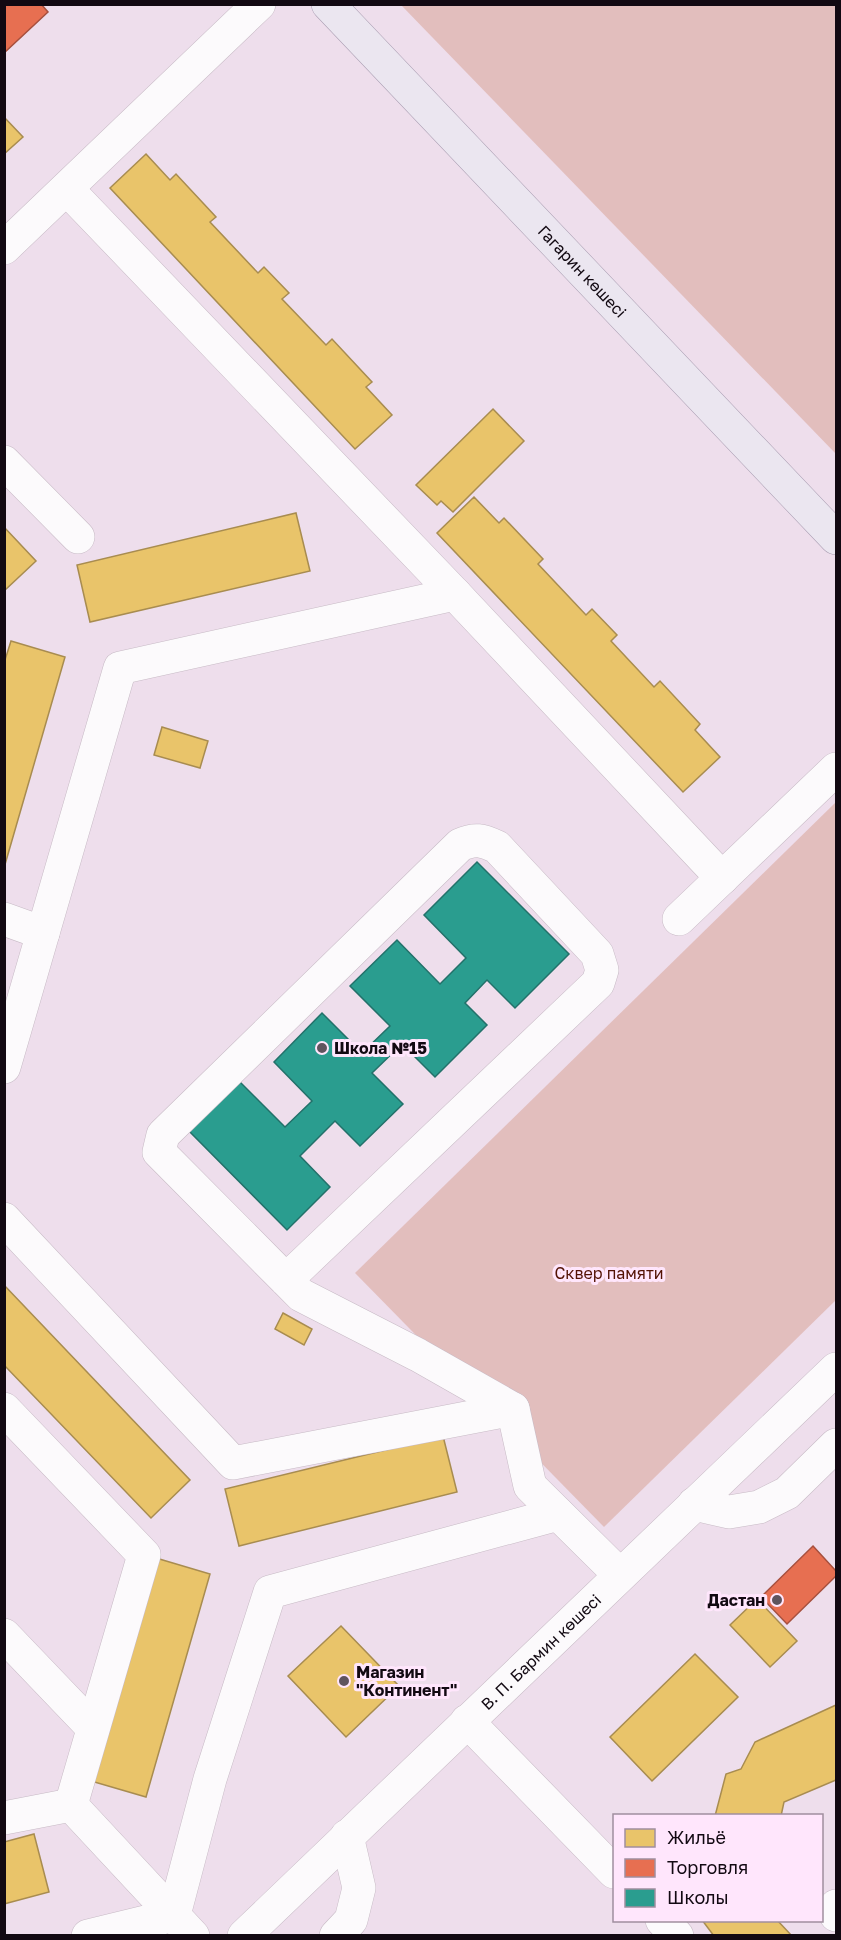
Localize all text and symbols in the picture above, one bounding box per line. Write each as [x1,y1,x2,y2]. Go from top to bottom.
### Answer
street label: Гагарин көшесі [534,221,631,322]
place label: Школа №15 [334,1038,427,1058]
marker: Школа №15 [315,1041,329,1055]
park label: Сквер памяти [554,1263,664,1283]
street label: В. П. Бармин көшесі [477,1590,605,1714]
place label: Дастан [708,1590,765,1610]
marker: Дастан [770,1593,784,1607]
place label: Магазин "Континент" [356,1662,457,1700]
marker: Магазин "Континент" [337,1674,351,1688]
legend [613,1814,823,1922]
text: Жильё [667,1826,726,1848]
text: Торговля [667,1856,748,1878]
text: Школы [667,1886,729,1908]

